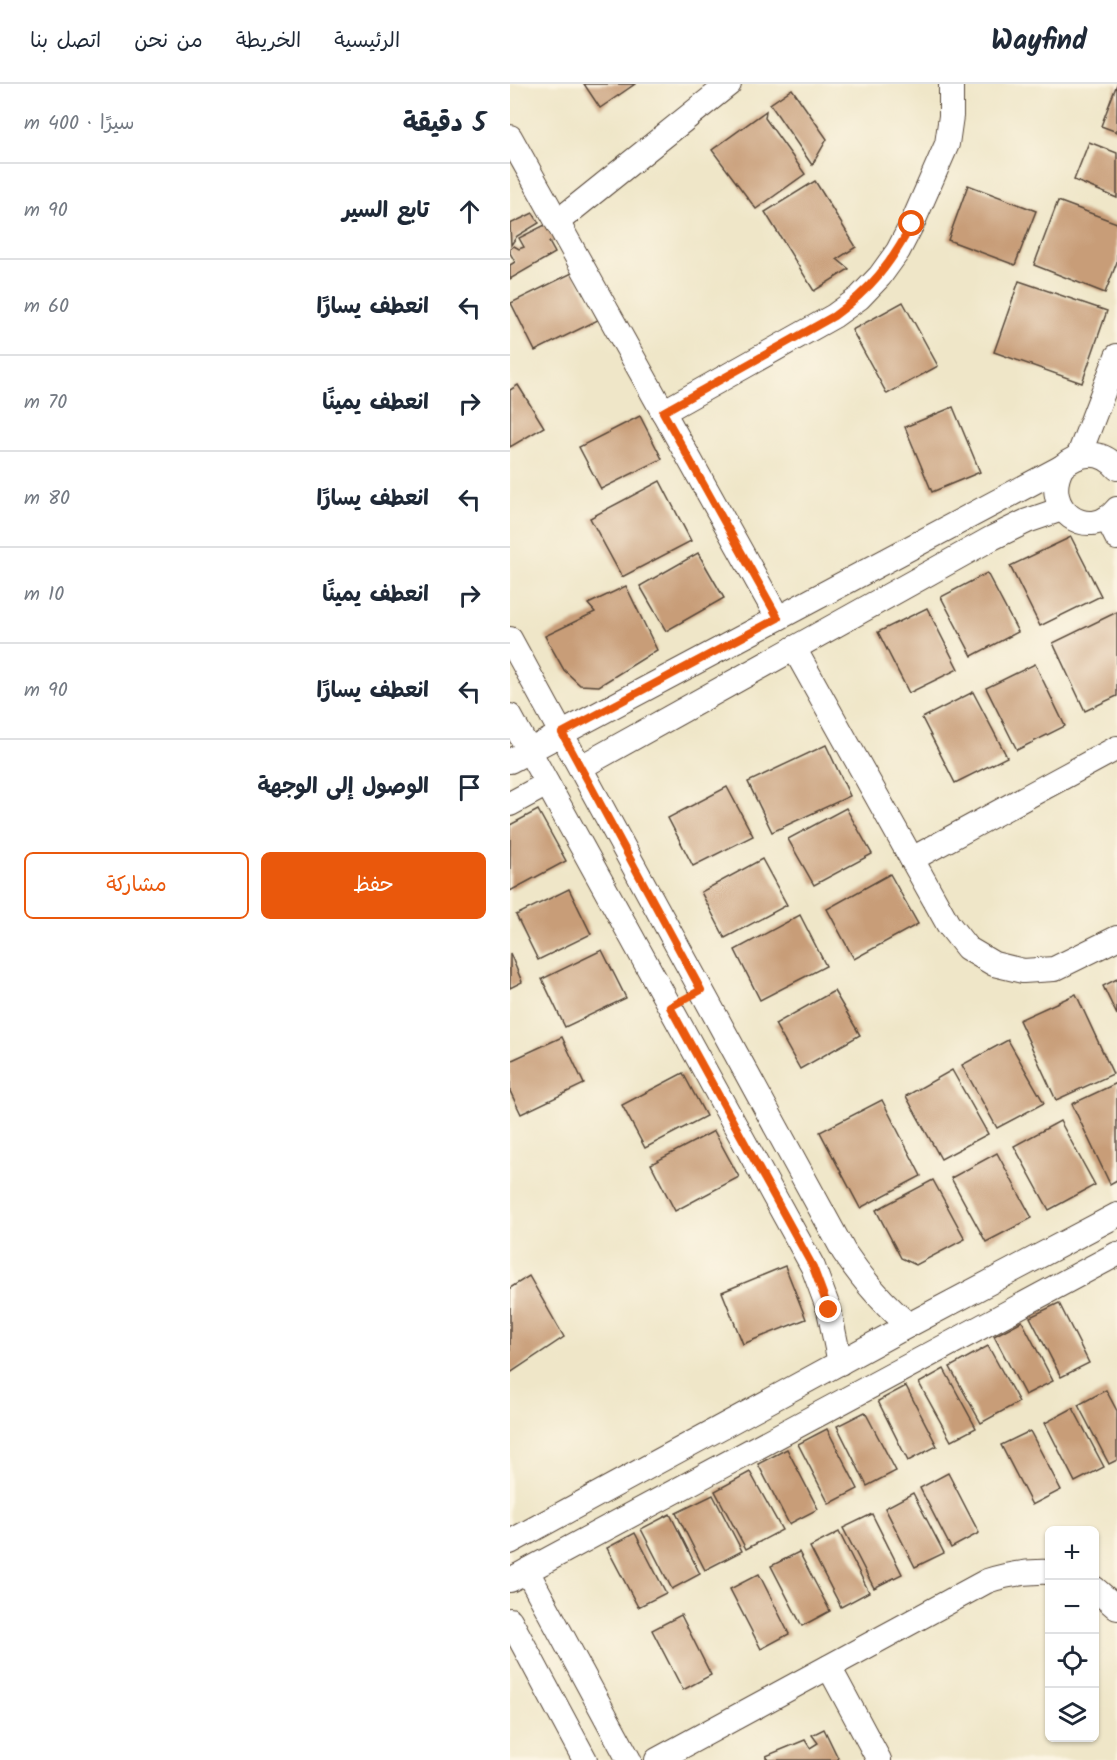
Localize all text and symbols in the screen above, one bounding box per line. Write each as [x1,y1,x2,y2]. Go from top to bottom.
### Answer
text: Wayfind [991,19,1087,64]
text: اتصل بنا [30,25,101,58]
text: من نحن [134,25,203,58]
text: الخريطة [236,25,301,58]
text: الرئيسية [334,25,400,58]
text: 5 دقيقة [403,103,486,145]
text: سيرًا · 400 m [24,108,135,140]
text: تابع السير [342,194,429,229]
text: 90 m [24,195,68,227]
icon: ahead [453,195,486,228]
route start [898,210,924,236]
text: انعطف يسارًا [317,290,429,325]
text: 60 m [24,291,69,323]
icon: left [453,291,486,324]
text: انعطف يمينًا [322,386,429,421]
text: 70 m [24,387,67,419]
icon: right [453,387,486,420]
text: انعطف يسارًا [317,482,429,517]
text: 80 m [24,483,70,515]
icon: left [453,483,486,516]
text: انعطف يمينًا [322,578,429,613]
text: 10 m [24,579,64,611]
icon: right [453,579,486,612]
text: انعطف يسارًا [317,674,429,709]
text: 90 m [24,675,68,707]
icon: left [453,675,486,708]
text: الوصول إلى الوجهة [257,770,429,805]
icon: arrive [453,771,486,804]
button: مشاركة [24,852,249,919]
button: حفظ [261,852,486,919]
route end [815,1296,841,1322]
map controls [1045,1526,1099,1742]
button: + [1045,1526,1099,1580]
button: − [1045,1580,1099,1634]
button: locate [1045,1634,1099,1688]
button: layers [1045,1688,1099,1742]

